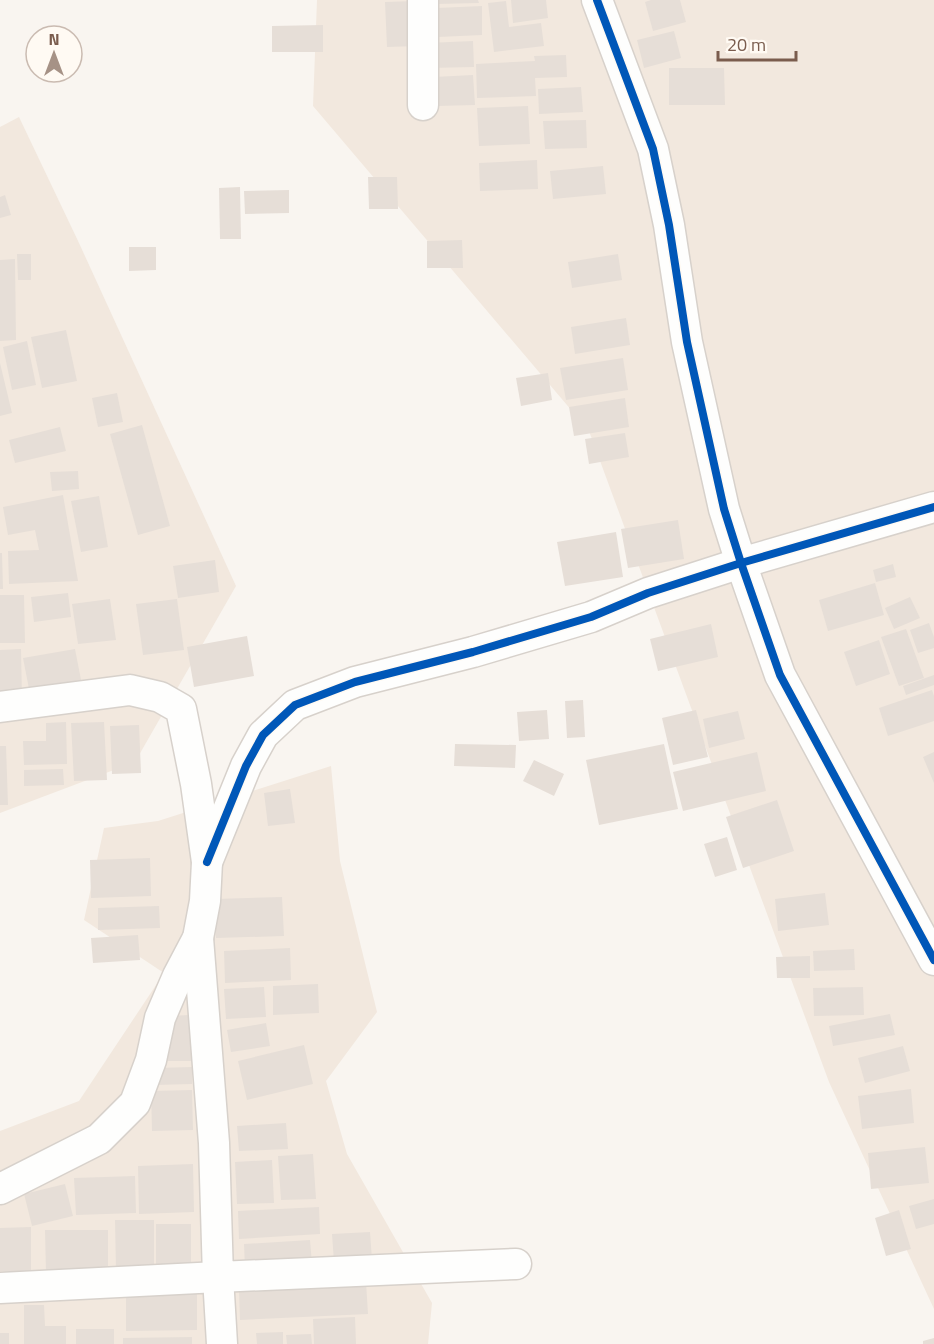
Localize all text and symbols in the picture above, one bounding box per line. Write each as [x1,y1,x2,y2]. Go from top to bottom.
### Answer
north arrow [24,24,84,84]
scale bar [718,24,796,62]
text: N [48,27,60,51]
text: 20 m [727,31,766,58]

